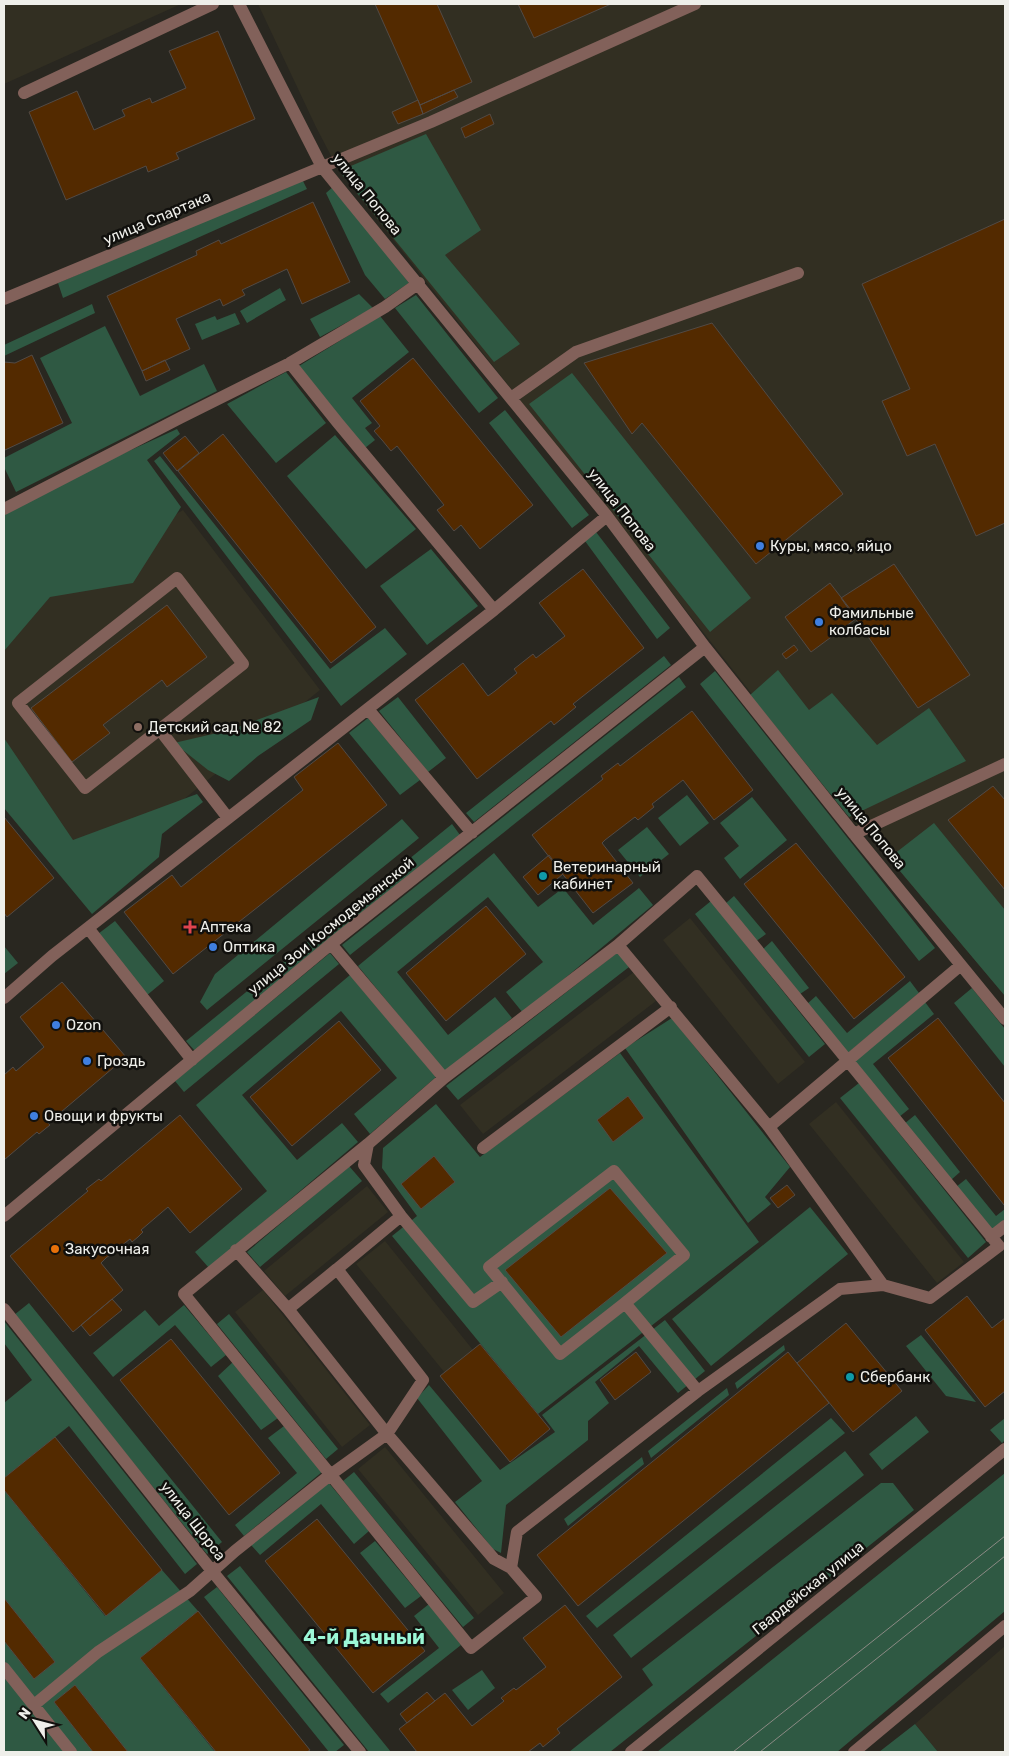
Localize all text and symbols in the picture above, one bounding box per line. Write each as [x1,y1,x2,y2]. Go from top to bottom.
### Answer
street label: улица Попова [328,149,406,239]
street label: улица Спартака [100,187,214,249]
street label: улица Попова [584,465,660,555]
place label: Куры, мясо, яйцо [770,537,892,555]
marker: Куры, мясо, яйцо [754,540,766,552]
place label: Фамильные колбасы [829,604,914,639]
marker: Фамильные колбасы [813,616,825,628]
place label: Детский сад № 82 [148,718,282,736]
marker: Детский сад № 82 [132,721,144,733]
street label: улица Попова [832,783,910,873]
street label: улица Зои Космодемьянской [244,853,418,999]
place label: Ветеринарный кабинет [553,858,661,893]
marker: Ветеринарный кабинет [537,870,549,882]
place label: Аптека [200,918,251,936]
marker: Аптека [184,921,196,933]
place label: Оптика [223,938,275,956]
marker: Оптика [207,941,219,953]
place label: Ozon [66,1016,101,1034]
marker: Ozon [50,1019,62,1031]
place label: Гроздь [97,1052,146,1070]
marker: Гроздь [81,1055,93,1067]
place label: Овощи и фрукты [44,1107,163,1125]
marker: Овощи и фрукты [28,1110,40,1122]
place label: Закусочная [65,1240,149,1258]
marker: Закусочная [49,1243,61,1255]
place label: Сбербанк [860,1368,930,1386]
marker: Сбербанк [844,1371,856,1383]
street label: улица Щорса [156,1478,230,1564]
street label: Гвардейская улица [749,1537,867,1639]
district label: 4-й Дачный [303,1625,425,1649]
north arrow [10,1696,60,1746]
text: N [15,1705,35,1723]

